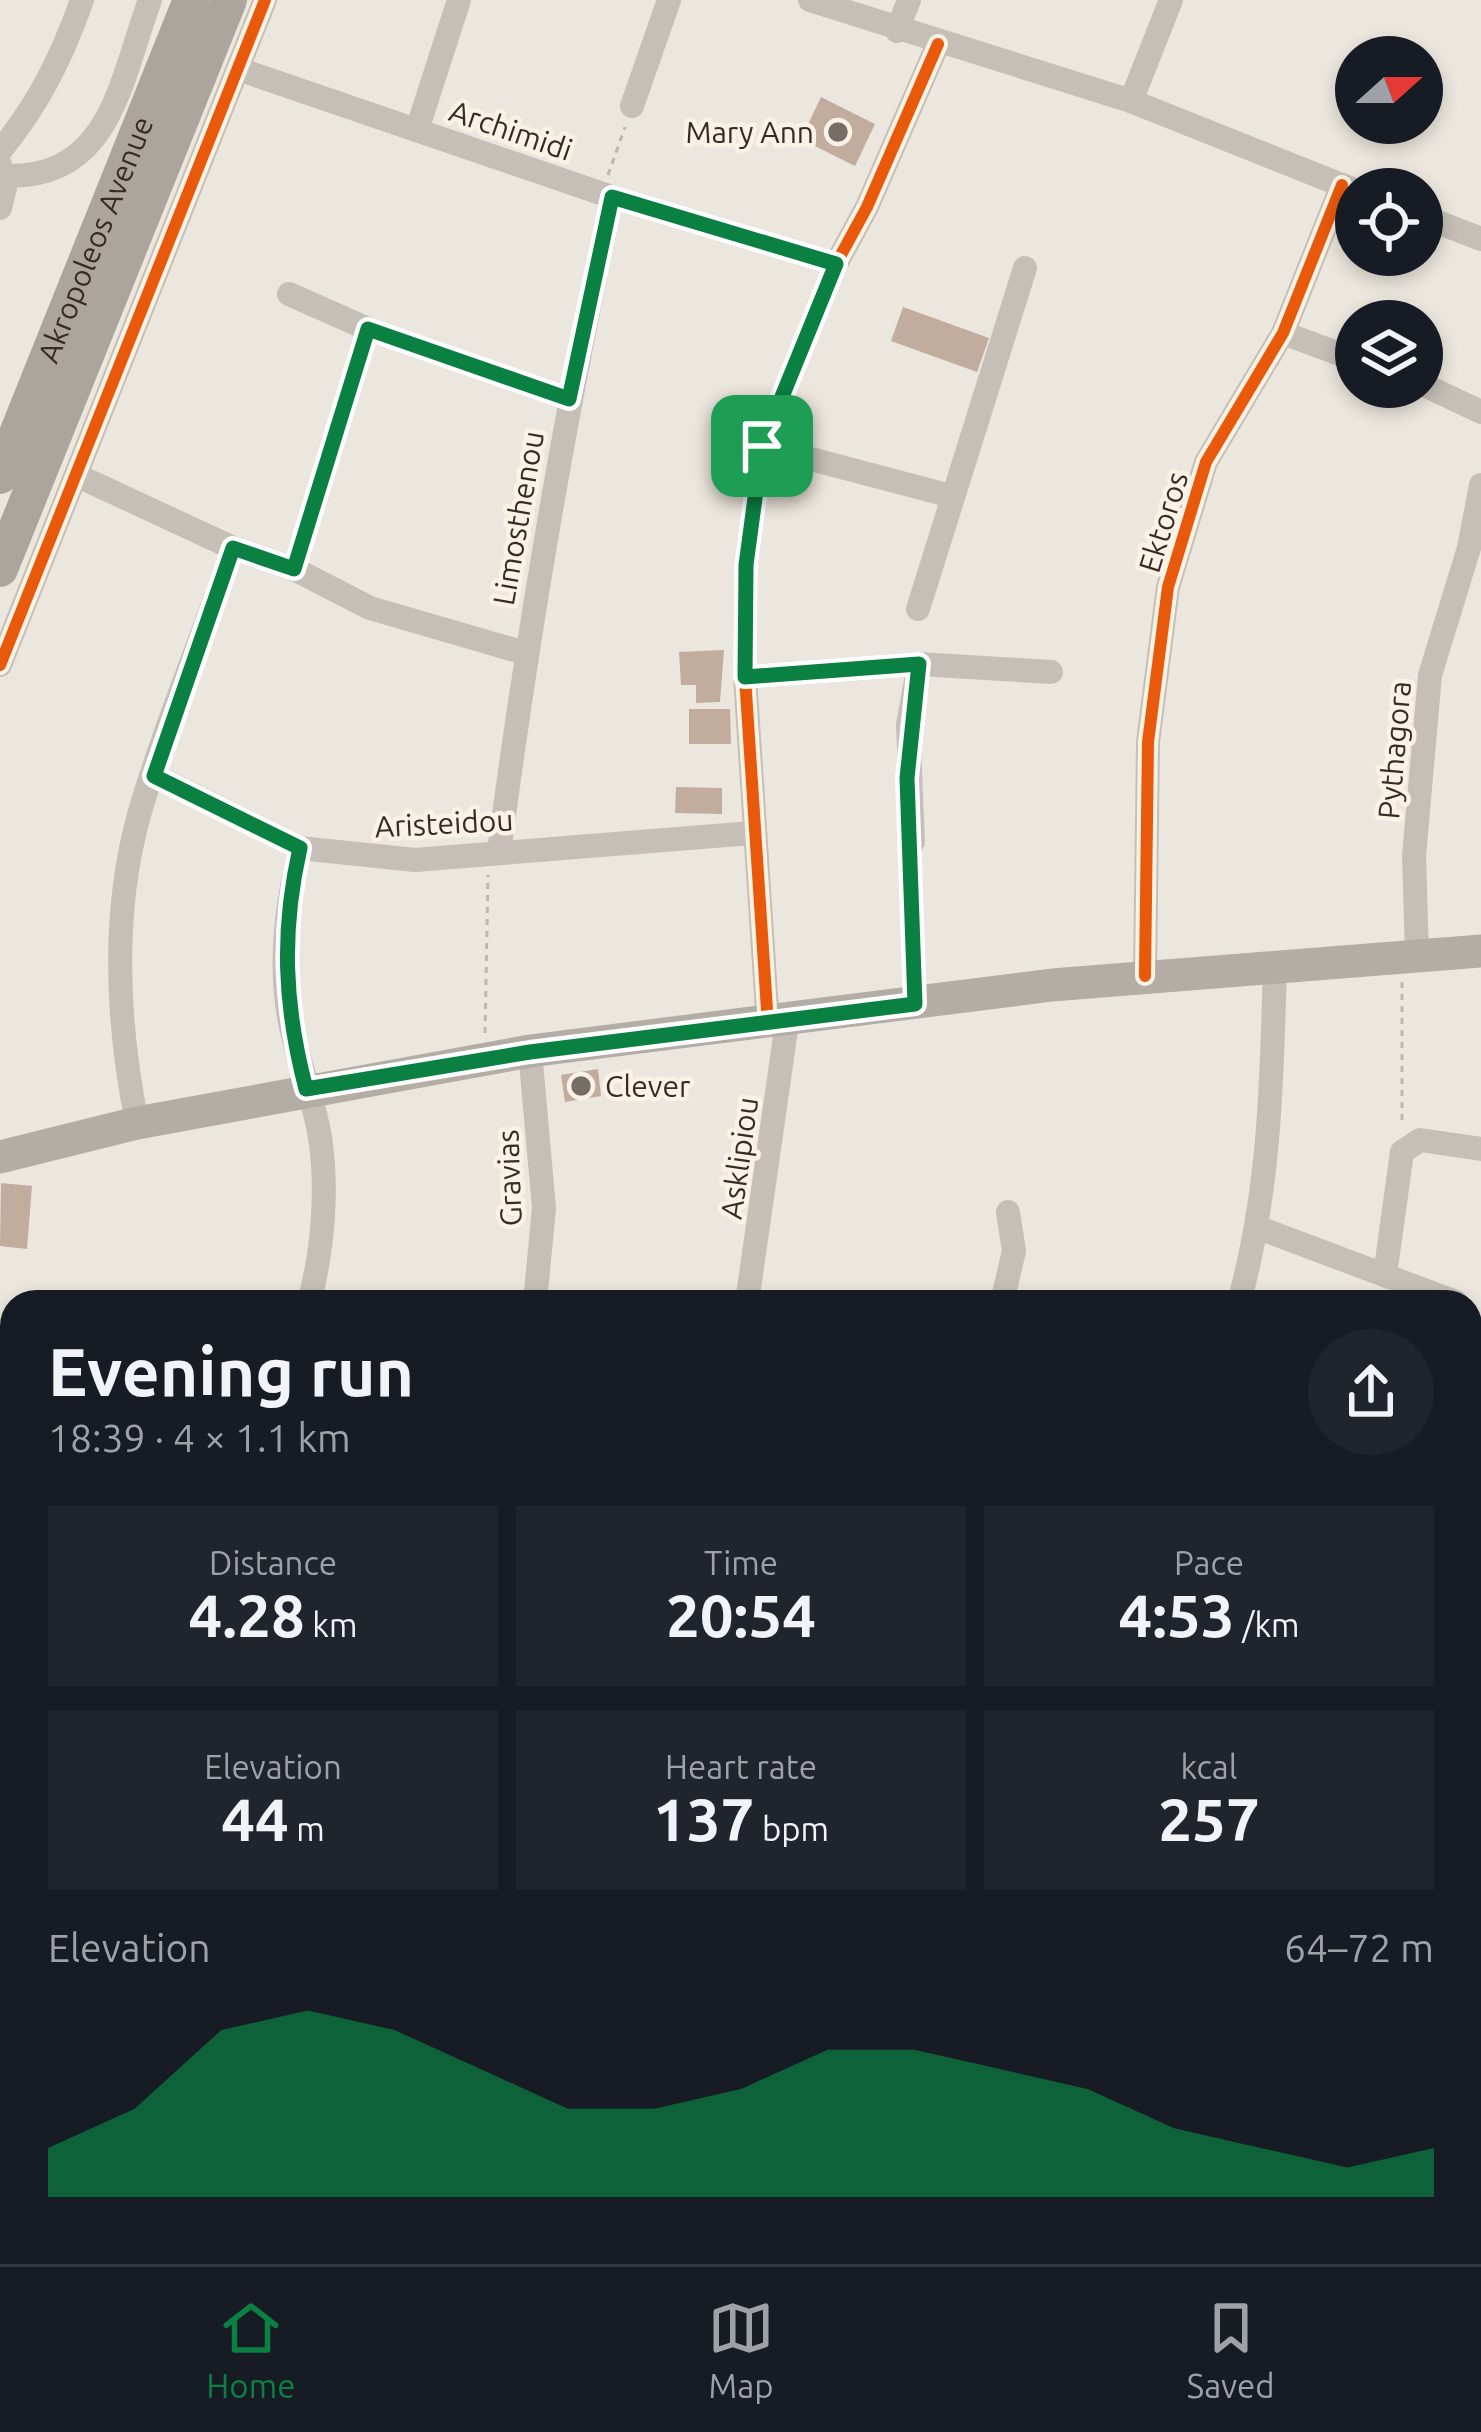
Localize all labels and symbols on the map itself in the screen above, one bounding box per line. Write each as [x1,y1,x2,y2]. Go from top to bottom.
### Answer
north arrow [1335,36,1443,144]
street label: Archimidi [445,93,577,167]
street label: Akropoleos Avenue [30,112,159,367]
place label: Mary Ann [685,115,814,149]
marker: Mary Ann [825,119,851,145]
pin [711,395,813,497]
street label: Limosthenou [486,428,550,608]
street label: Ektoros [1132,468,1194,576]
street label: Pythagora [1371,679,1417,821]
street label: Aristeidou [374,802,514,844]
place label: Clever [605,1069,691,1103]
marker: Clever [568,1073,594,1099]
street label: Asklipiou [714,1095,764,1221]
street label: Gravias [490,1129,528,1227]

